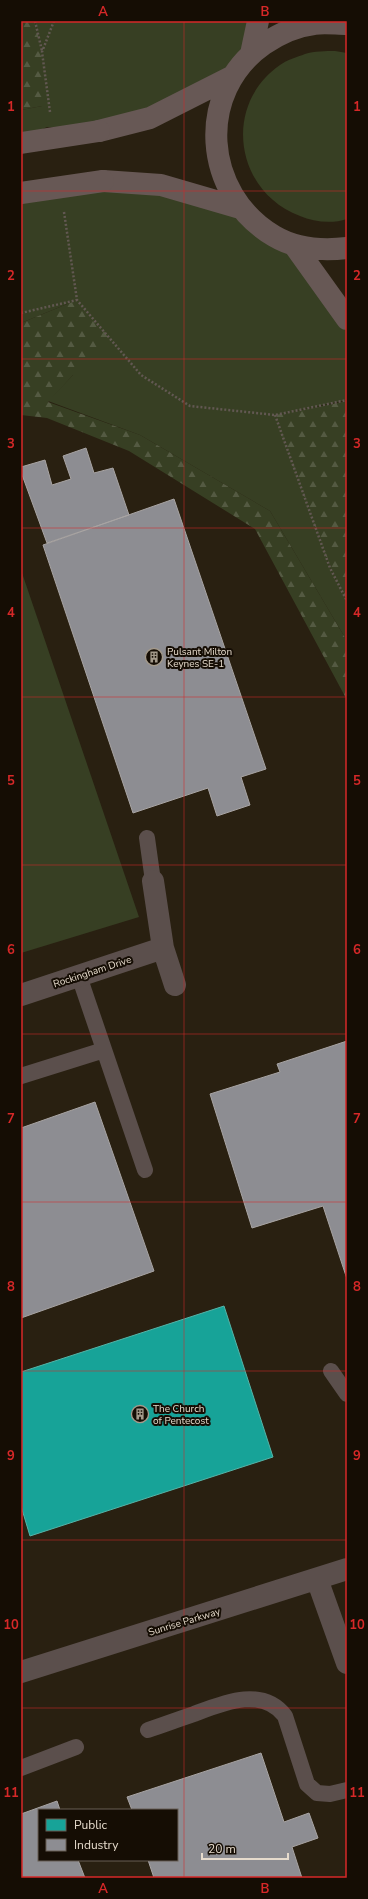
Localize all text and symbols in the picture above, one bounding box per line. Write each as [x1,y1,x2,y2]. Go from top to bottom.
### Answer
text: A [98,3,108,21]
text: B [261,3,270,21]
text: 1 [7,98,15,116]
text: 1 [353,98,361,116]
text: 2 [7,267,15,285]
text: 2 [353,267,361,285]
text: 3 [7,435,15,453]
text: 3 [353,435,361,453]
text: 4 [7,604,15,622]
text: 4 [353,604,361,622]
place label: Pulsant Milton Keynes SE-1 [167,645,232,671]
building icon: Pulsant Milton Keynes SE-1 [144,647,164,667]
text: 5 [7,772,15,790]
text: 5 [353,772,361,790]
text: 6 [7,941,15,959]
text: 6 [353,941,361,959]
street label: Rockingham Drive [51,953,133,991]
text: 7 [7,1110,15,1128]
text: 7 [353,1110,361,1128]
text: 8 [7,1278,15,1296]
text: 8 [353,1278,361,1296]
place label: The Church of Pentecost [153,1402,209,1428]
building icon: The Church of Pentecost [130,1404,150,1424]
text: 9 [7,1447,15,1465]
text: 9 [353,1447,361,1465]
street label: Sunrise Parkway [147,1604,223,1640]
text: 10 [3,1616,19,1634]
text: 10 [349,1616,365,1634]
text: 11 [3,1784,19,1802]
text: 11 [349,1784,365,1802]
legend [38,1809,178,1861]
text: Public [74,1817,108,1833]
scale bar [202,1835,288,1861]
text: Industry [74,1837,119,1853]
text: 20 m [208,1841,236,1857]
text: A [98,1880,108,1898]
text: B [261,1880,270,1898]

